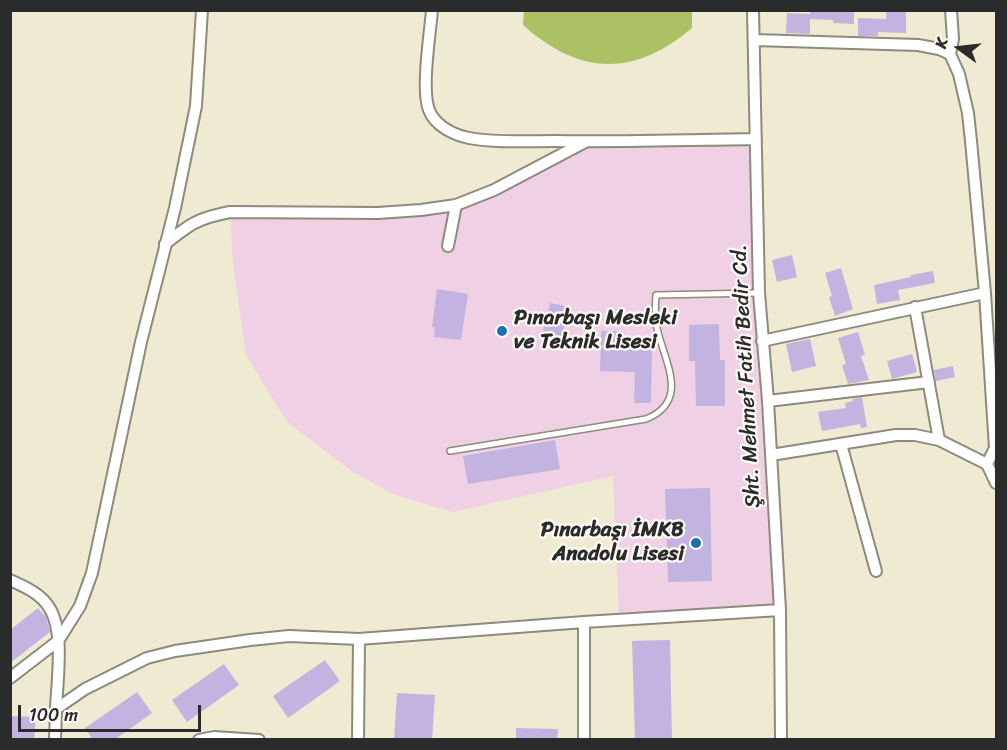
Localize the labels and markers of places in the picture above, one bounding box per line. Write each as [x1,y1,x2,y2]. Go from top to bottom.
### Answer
place label: Pınarbaşı Mesleki ve Teknik Lisesi [514,306,677,356]
marker: Pınarbaşı Mesleki ve Teknik Lisesi [495,324,509,338]
place label: Pınarbaşı İMKB Anadolu Lisesi [541,518,684,568]
marker: Pınarbaşı İMKB Anadolu Lisesi [689,536,703,550]

